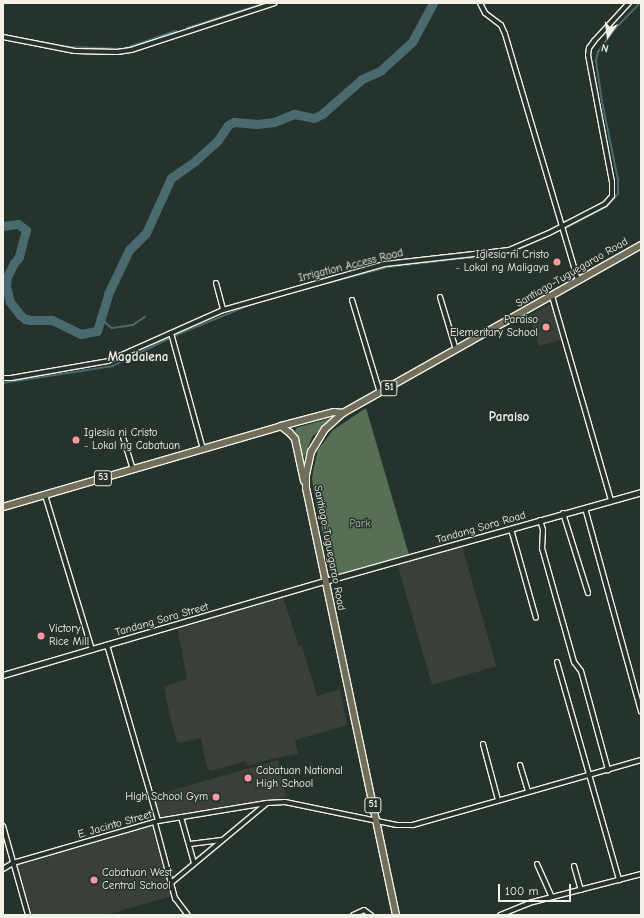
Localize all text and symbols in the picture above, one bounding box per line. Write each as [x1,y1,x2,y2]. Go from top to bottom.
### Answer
north arrow [588,16,628,56]
text: N [600,41,610,55]
street label: Santiago-Tuguegarao Road [514,235,630,311]
street label: Irrigation Access Road [297,247,405,285]
place label: Iglesia ni Cristo - Lokal ng Maligaya [456,249,549,275]
marker: Iglesia ni Cristo - Lokal ng Maligaya [552,257,562,267]
place label: Paraiso Elementary School [450,314,538,340]
marker: Paraiso Elementary School [541,322,551,332]
district label: Magdalena [108,349,168,365]
road number: 51 [380,380,398,396]
district label: Paraiso [489,409,529,425]
place label: Iglesia ni Cristo - Lokal ng Cabatuan [84,427,180,453]
marker: Iglesia ni Cristo - Lokal ng Cabatuan [71,435,81,445]
road number: 53 [93,470,113,486]
street label: Santiago-Tuguegarao Road [310,484,348,612]
street label: Tandang Sora Road [435,509,527,547]
park label: Park [349,517,371,531]
street label: Tandang Sora Street [114,600,210,640]
place label: Victory Rice Mill [49,623,89,649]
marker: Victory Rice Mill [36,631,46,641]
place label: Cabatuan National High School [256,765,343,791]
marker: Cabatuan National High School [243,773,253,783]
place label: High School Gym [125,790,208,804]
marker: High School Gym [211,792,221,802]
road number: 51 [364,797,382,813]
street label: E. Jacinto Street [76,808,154,842]
place label: Cabatuan West Central School [102,867,172,893]
marker: Cabatuan West Central School [89,875,99,885]
scale bar [500,876,573,902]
text: 100 m [505,884,538,898]

